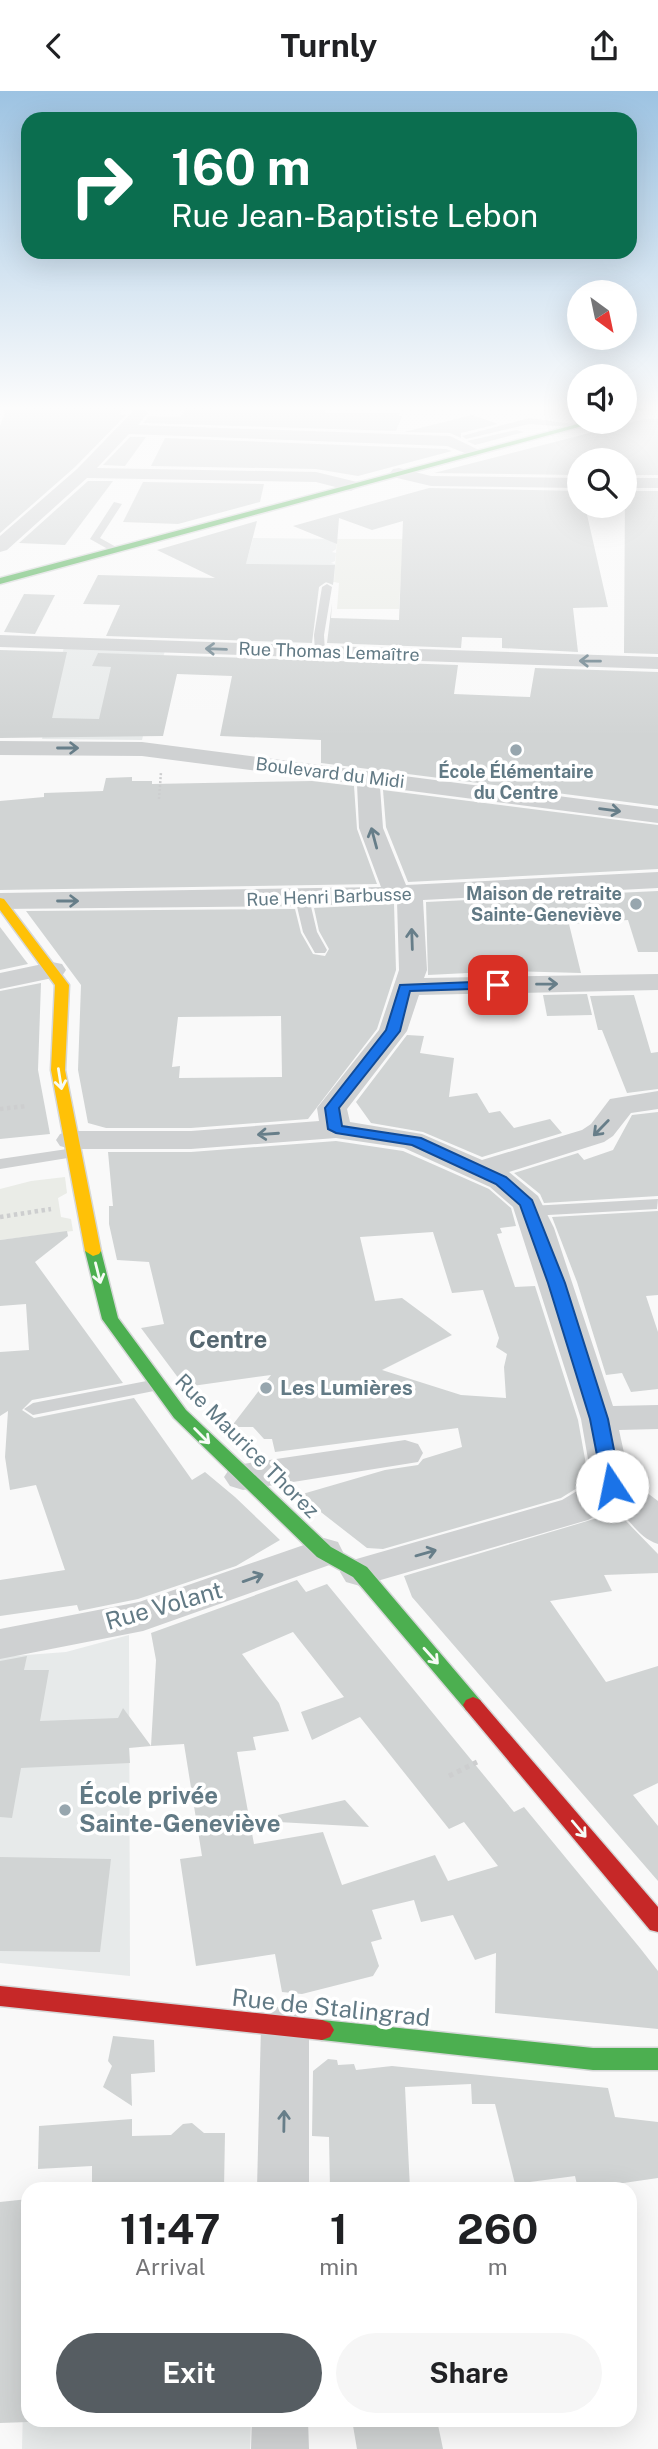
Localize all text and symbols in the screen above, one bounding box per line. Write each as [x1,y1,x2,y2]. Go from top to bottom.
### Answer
icon: back [35,27,73,65]
text: Turnly [281,27,377,64]
icon: share [585,27,623,65]
text: 160 m [171,138,311,196]
icon: right [56,140,147,231]
text: Rue Jean-Baptiste Lebon [171,197,538,234]
north arrow [567,280,637,350]
map controls [567,280,637,518]
button: sound [567,364,637,434]
button: search [567,448,637,518]
street label: Rue Thomas Lemaître [238,638,420,665]
one-way arrow [204,642,227,655]
one-way arrow [579,655,602,668]
one-way arrow [56,741,79,755]
marker: École Élémentaire du Centre [508,742,524,758]
street label: Boulevard du Midi [254,753,406,792]
place label: École Élémentaire du Centre [438,760,594,803]
one-way arrow [598,803,621,816]
one-way arrow [367,827,380,849]
street label: Rue Henri Barbusse [246,883,412,910]
place label: Maison de retraite Sainte-Geneviève [466,883,622,925]
one-way arrow [56,894,79,908]
marker: Maison de retraite Sainte-Geneviève [628,896,644,912]
one-way arrow [405,928,418,951]
pin [468,955,528,1015]
icon: arrive [479,966,517,1004]
one-way arrow [535,977,558,991]
one-way arrow [53,1067,66,1090]
one-way arrow [593,1119,610,1136]
one-way arrow [257,1128,279,1141]
one-way arrow [92,1261,105,1284]
district label: Centre [189,1325,267,1353]
street label: Rue Maurice Thorez [170,1368,325,1523]
place label: Les Lumières [280,1375,413,1400]
marker: Les Lumières [258,1380,274,1396]
one-way arrow [193,1427,210,1444]
position arrow [575,1449,649,1523]
one-way arrow [414,1546,437,1559]
one-way arrow [242,1571,264,1583]
street label: Rue Volant [102,1575,225,1635]
one-way arrow [422,1647,439,1664]
place label: École privée Sainte-Geneviève [79,1781,281,1837]
marker: École privée Sainte-Geneviève [57,1802,73,1818]
one-way arrow [571,1819,587,1837]
street label: Rue de Stalingrad [231,1983,432,2031]
one-way arrow [277,2110,290,2133]
text: 11:47 [120,2204,221,2253]
text: 1 [330,2204,348,2253]
text: 260 [457,2204,538,2253]
text: Arrival [135,2253,206,2280]
text: min [319,2253,358,2280]
text: m [488,2253,508,2280]
button: Exit [56,2333,322,2413]
button: Share [336,2333,602,2413]

